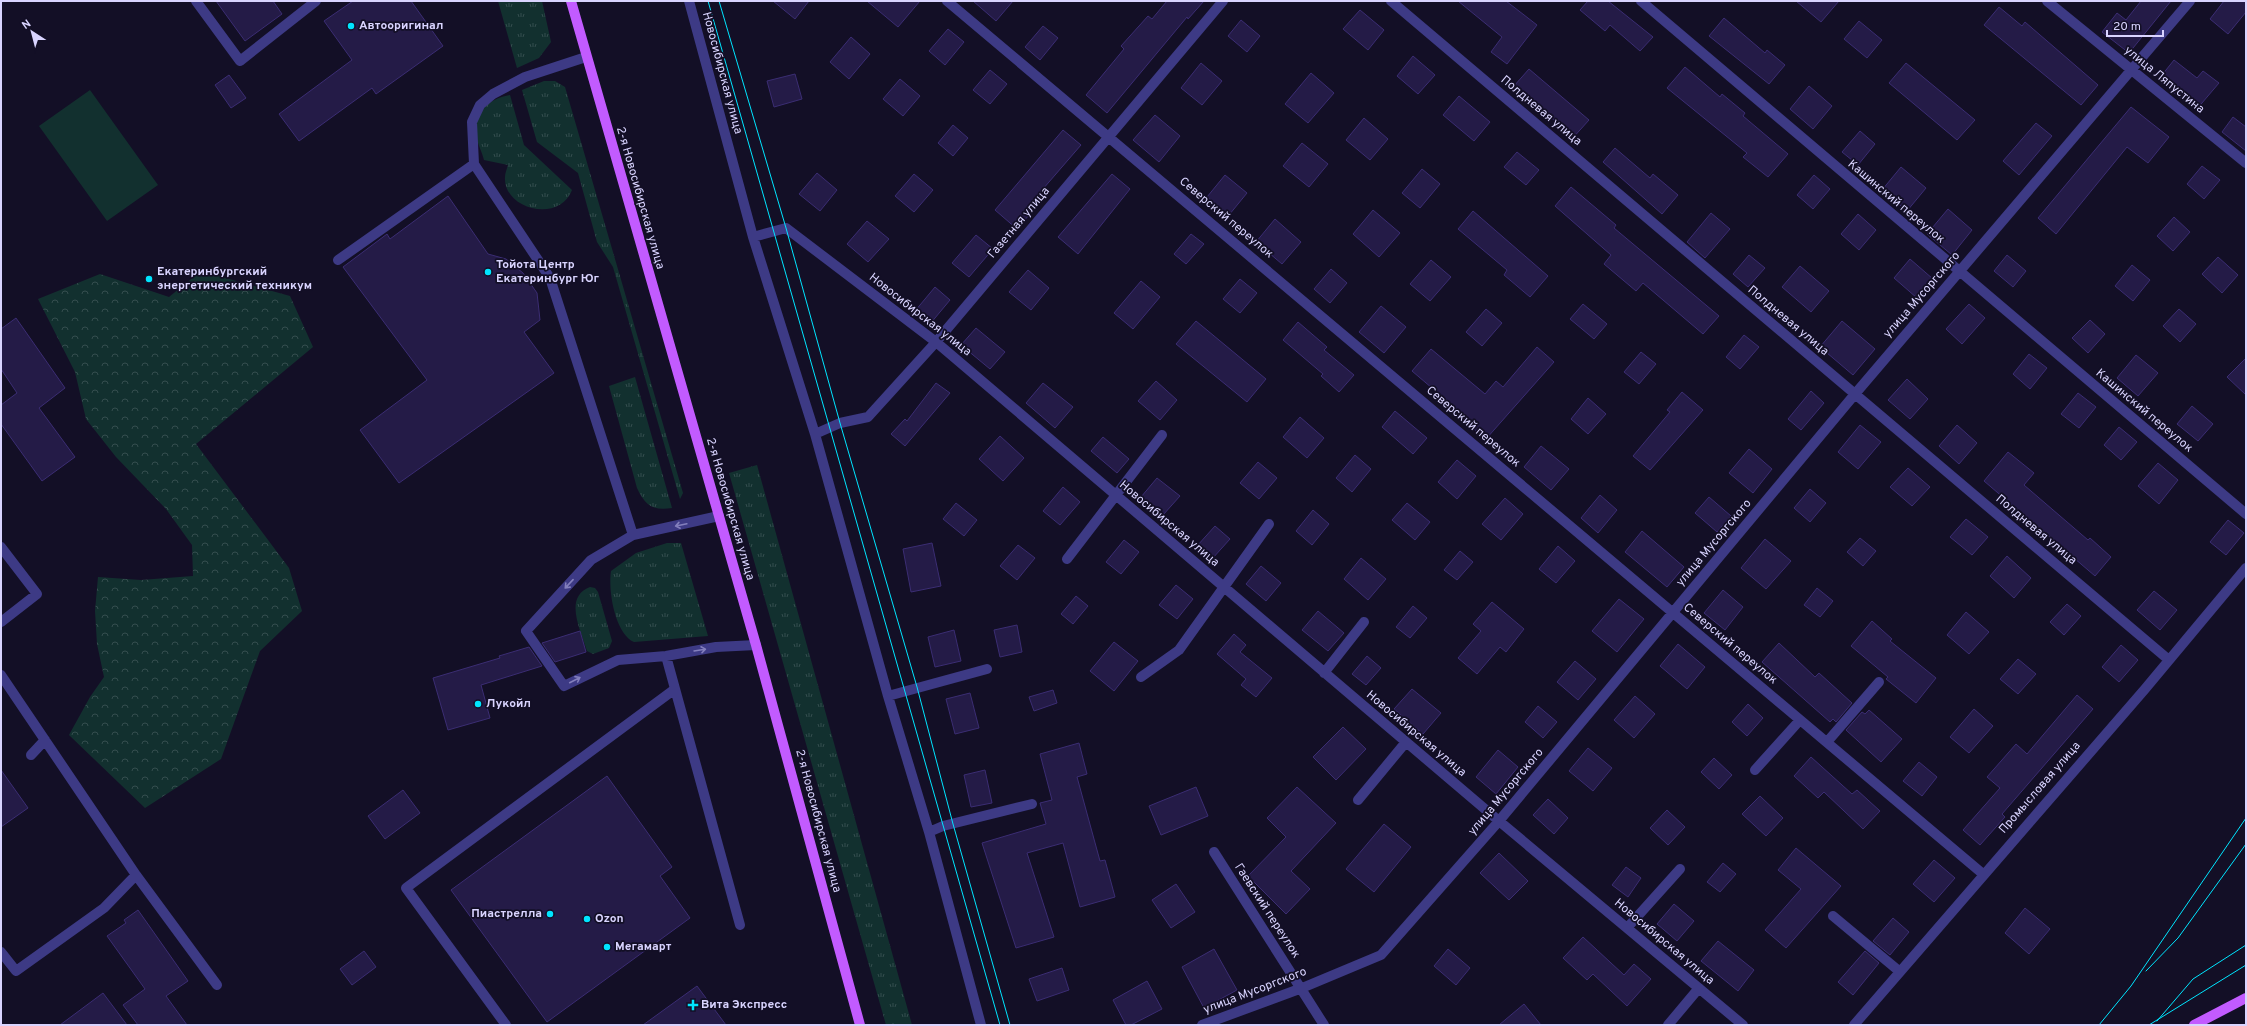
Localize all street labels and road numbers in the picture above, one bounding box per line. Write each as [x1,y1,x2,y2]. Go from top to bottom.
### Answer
street label: Новосибирская улица [698,10,746,136]
street label: улица Ляпустина [2121,43,2207,117]
street label: Полдневая улица [1497,72,1585,150]
street label: 2-я Новосибирская улица [612,125,668,271]
street label: Кашинский переулок [1844,157,1948,248]
street label: Северский переулок [1175,174,1277,262]
street label: Газетная улица [984,184,1054,262]
street label: улица Мусоргского [1880,248,1964,342]
street label: Новосибирская улица [865,270,975,360]
street label: Полдневая улица [1744,282,1832,360]
street label: Кашинский переулок [2092,366,2196,457]
street label: Северский переулок [1422,383,1524,471]
street label: 2-я Новосибирская улица [702,436,758,582]
street label: Новосибирская улица [1116,477,1222,571]
street label: Полдневая улица [1992,491,2080,569]
street label: улица Мусоргского [1673,496,1756,590]
street label: Северский переулок [1679,600,1781,688]
street label: Новосибирская улица [1363,687,1469,781]
street label: Промысловая улица [1996,739,2084,837]
street label: улица Мусоргского [1465,745,1548,839]
street label: 2-я Новосибирская улица [791,748,845,894]
street label: Гаевский переулок [1230,861,1304,961]
street label: Новосибирская улица [1611,895,1717,989]
street label: улица Мусоргского [1201,964,1309,1018]

